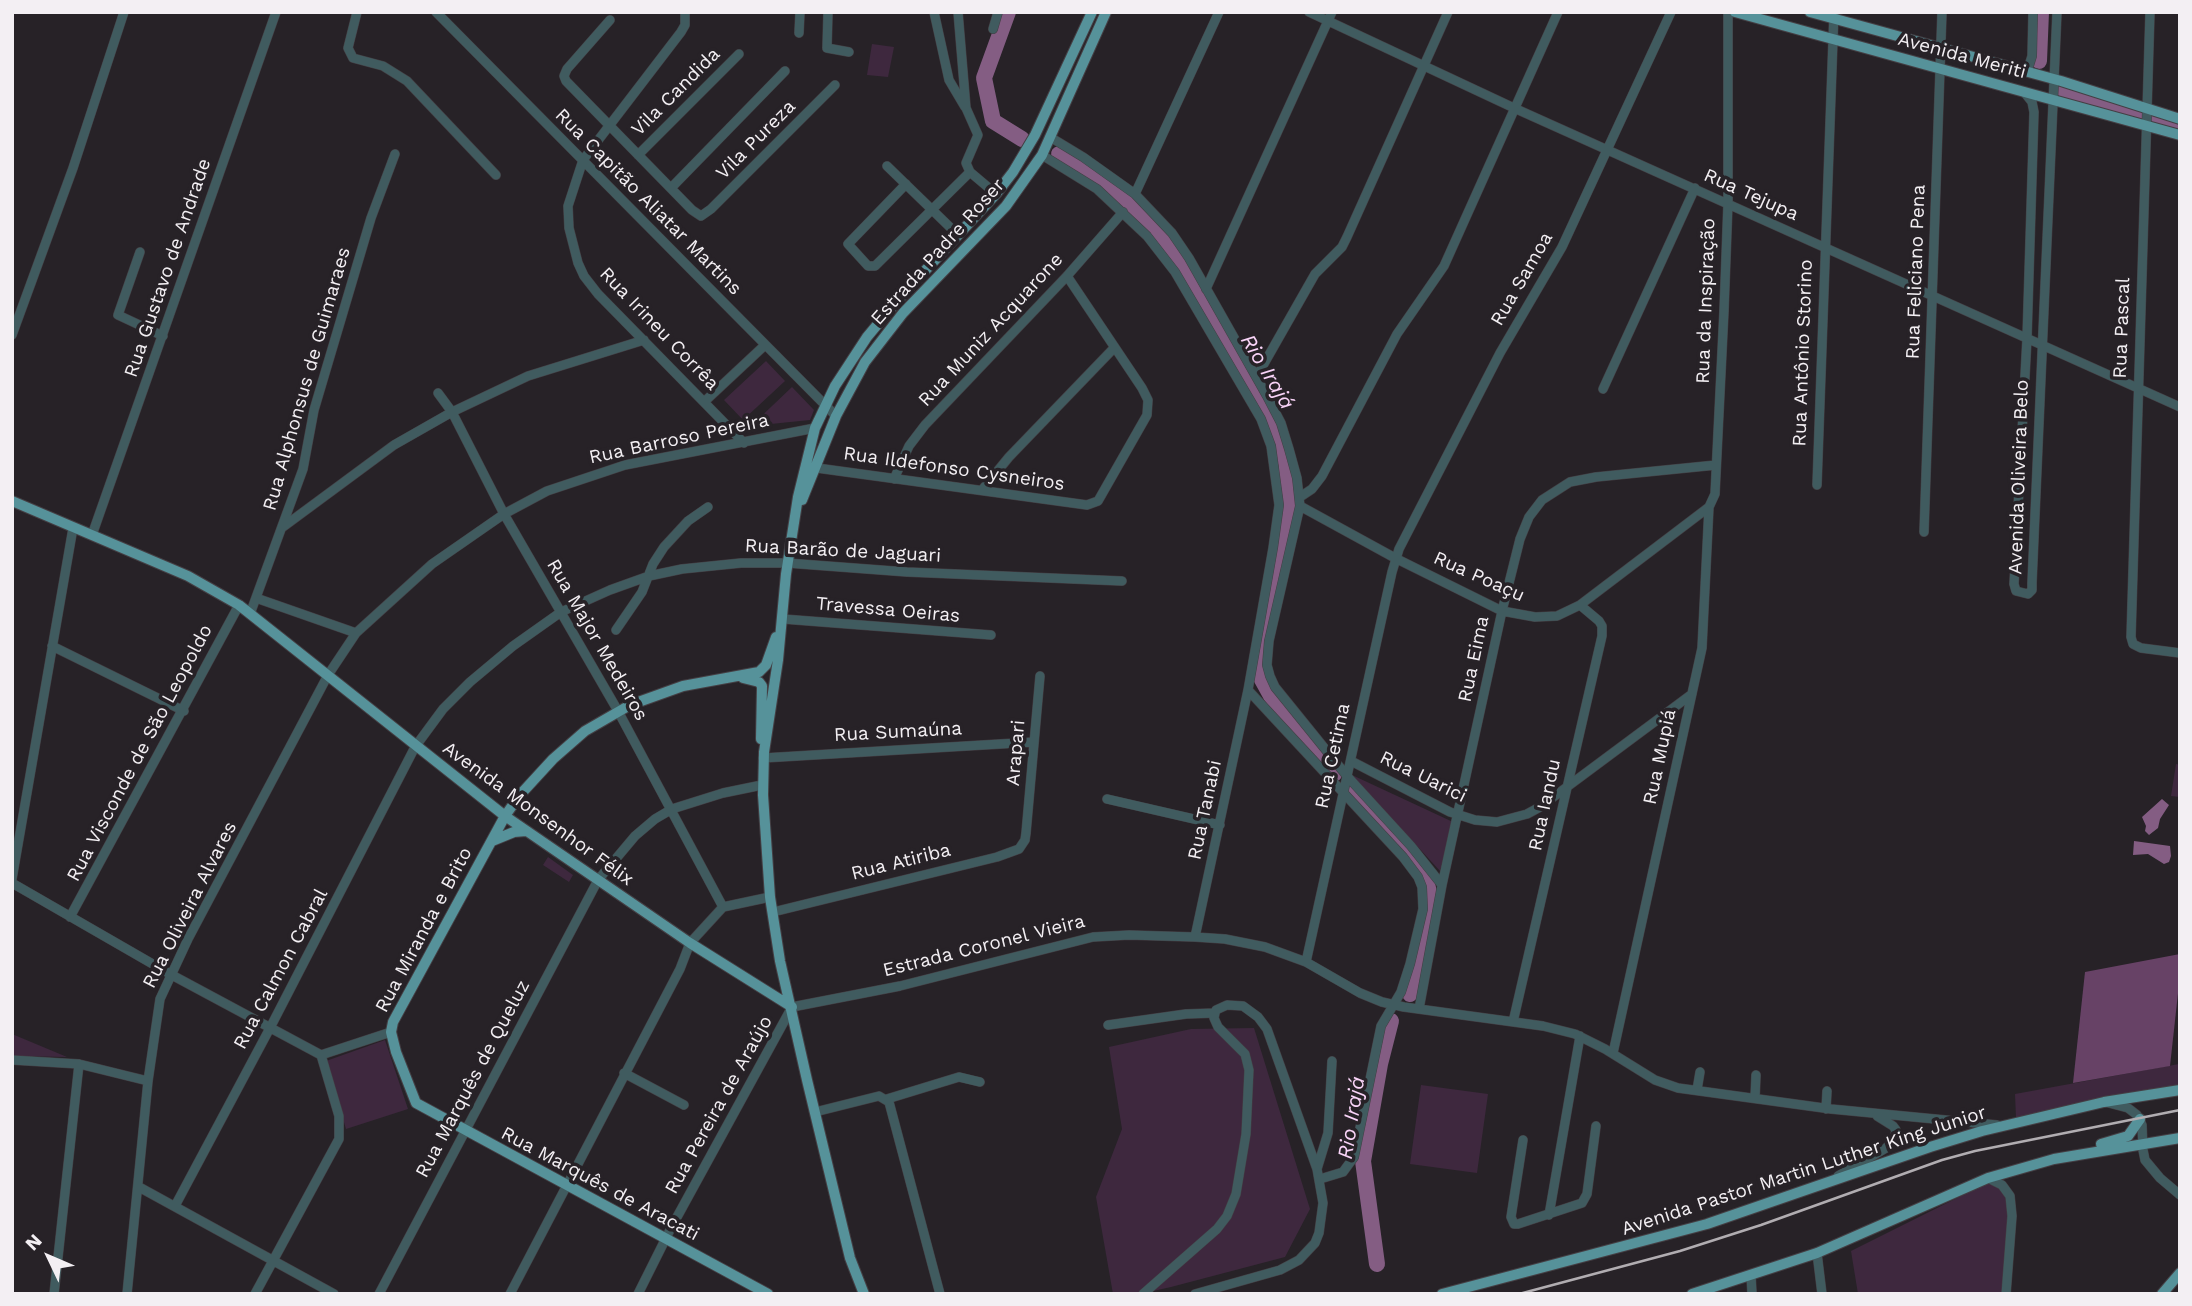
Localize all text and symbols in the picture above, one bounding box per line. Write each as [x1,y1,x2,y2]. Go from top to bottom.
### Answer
street label: Avenida Meriti [1896,28,2028,84]
street label: Vila Candida [627,43,725,141]
street label: Vila Pureza [712,96,800,184]
street label: Rua Capitão Aliatar Martins [550,104,746,300]
street label: Rua Gustavo de Andrade [120,156,216,380]
street label: Rua Tejupa [1700,164,1802,226]
street label: Estrada Padre Roser [866,174,1010,330]
street label: Rua Feliciano Pena [1902,184,1930,360]
street label: Rua da Inspiração [1692,218,1720,384]
street label: Rua Samoa [1486,228,1558,330]
street label: Rua Alphonsus de Guimaraes [258,245,356,513]
street label: Rua Muniz Acquarone [914,249,1068,411]
street label: Rua Antônio Storino [1788,259,1818,447]
street label: Rua Irineu Corrêa [595,263,723,395]
street label: Rua Pascal [2109,277,2135,379]
water label: Rio Irajá [1235,330,1299,414]
street label: Avenida Oliveira Belo [2004,379,2034,575]
street label: Rua Barroso Pereira [587,409,771,469]
street label: Rua Ildefonso Cysneiros [842,442,1066,496]
street label: Rua Barão de Jaguari [744,534,942,568]
street label: Rua Poaçu [1430,547,1528,607]
street label: Rua Major Medeiros [541,555,653,725]
street label: Travessa Oeiras [815,592,961,628]
street label: Rua Eima [1454,614,1494,704]
street label: Rua Visconde de São Leopoldo [62,621,218,885]
street label: Rua Cetima [1311,701,1355,811]
street label: Rua Mupiá [1639,707,1681,807]
street label: Rua Sumaúna [833,717,963,747]
street label: Arapari [1002,719,1030,787]
street label: Avenida Monsenhor Félix [438,737,638,891]
street label: Rua Uarici [1376,746,1470,808]
street label: Rua Iandu [1524,757,1566,853]
street label: Rua Tanabi [1183,758,1227,862]
street label: Rua Oliveira Alvares [138,818,242,992]
street label: Rua Atiriba [849,839,953,885]
street label: Rua Miranda e Brito [371,843,477,1017]
street label: Rua Calmon Cabral [229,885,333,1053]
street label: Estrada Coronel Vieira [881,910,1087,982]
street label: Rua Marquês de Queluz [411,976,535,1182]
street label: Rua Pereira de Araújo [660,1012,778,1198]
water label: Rio Irajá [1333,1075,1371,1161]
street label: Avenida Pastor Martin Luther King Junior [1619,1101,1989,1241]
street label: Rua Marquês de Aracati [497,1122,703,1246]
north arrow [14,1222,84,1292]
text: N [20,1229,47,1255]

